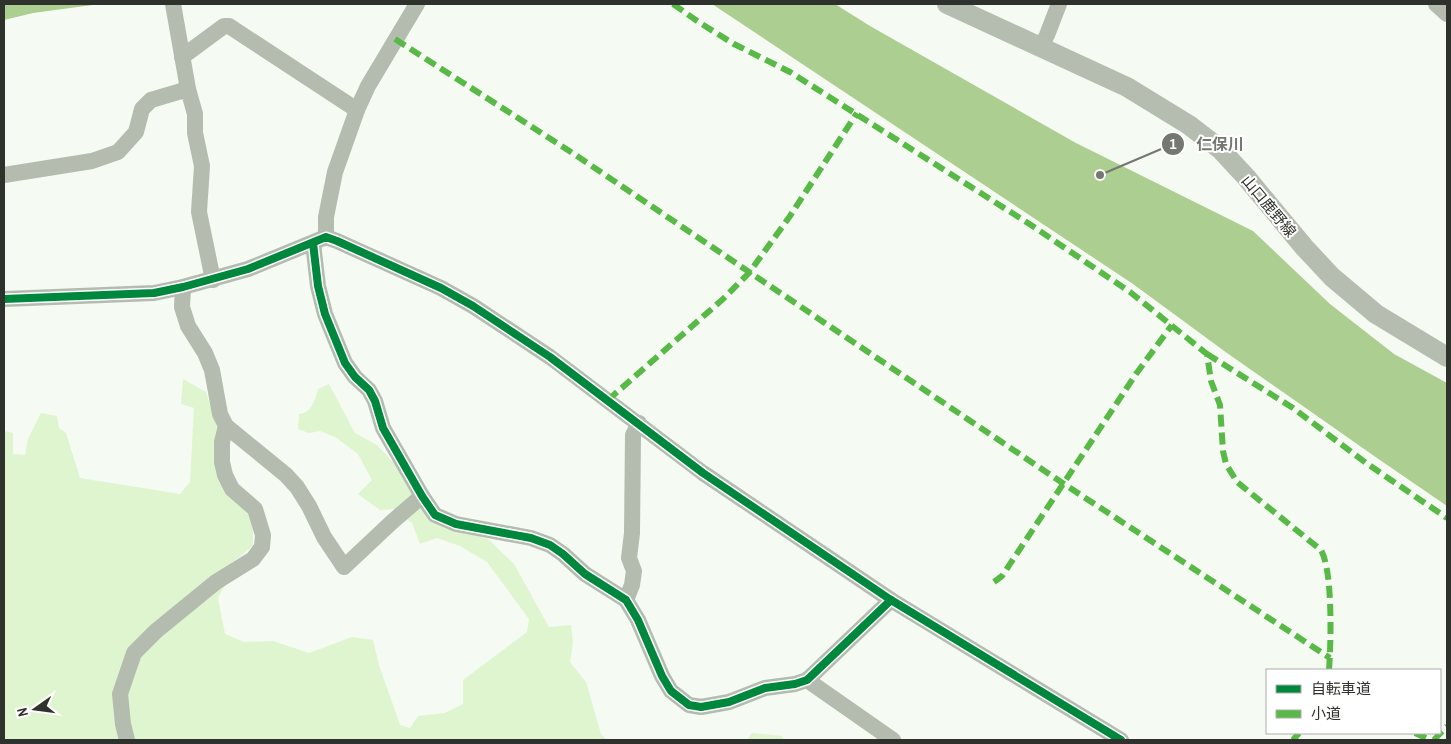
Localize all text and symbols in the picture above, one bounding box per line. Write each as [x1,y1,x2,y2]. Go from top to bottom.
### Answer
callout: 仁保川 [1161,129,1254,160]
text: 1 [1170,133,1177,154]
text: 仁保川 [1196,133,1244,155]
street label: 山口鹿野線 [1237,171,1301,241]
legend [1266,669,1441,734]
text: 自転車道 [1311,678,1371,699]
north arrow [10,684,60,734]
text: 小道 [1311,703,1341,724]
text: N [13,706,32,718]

